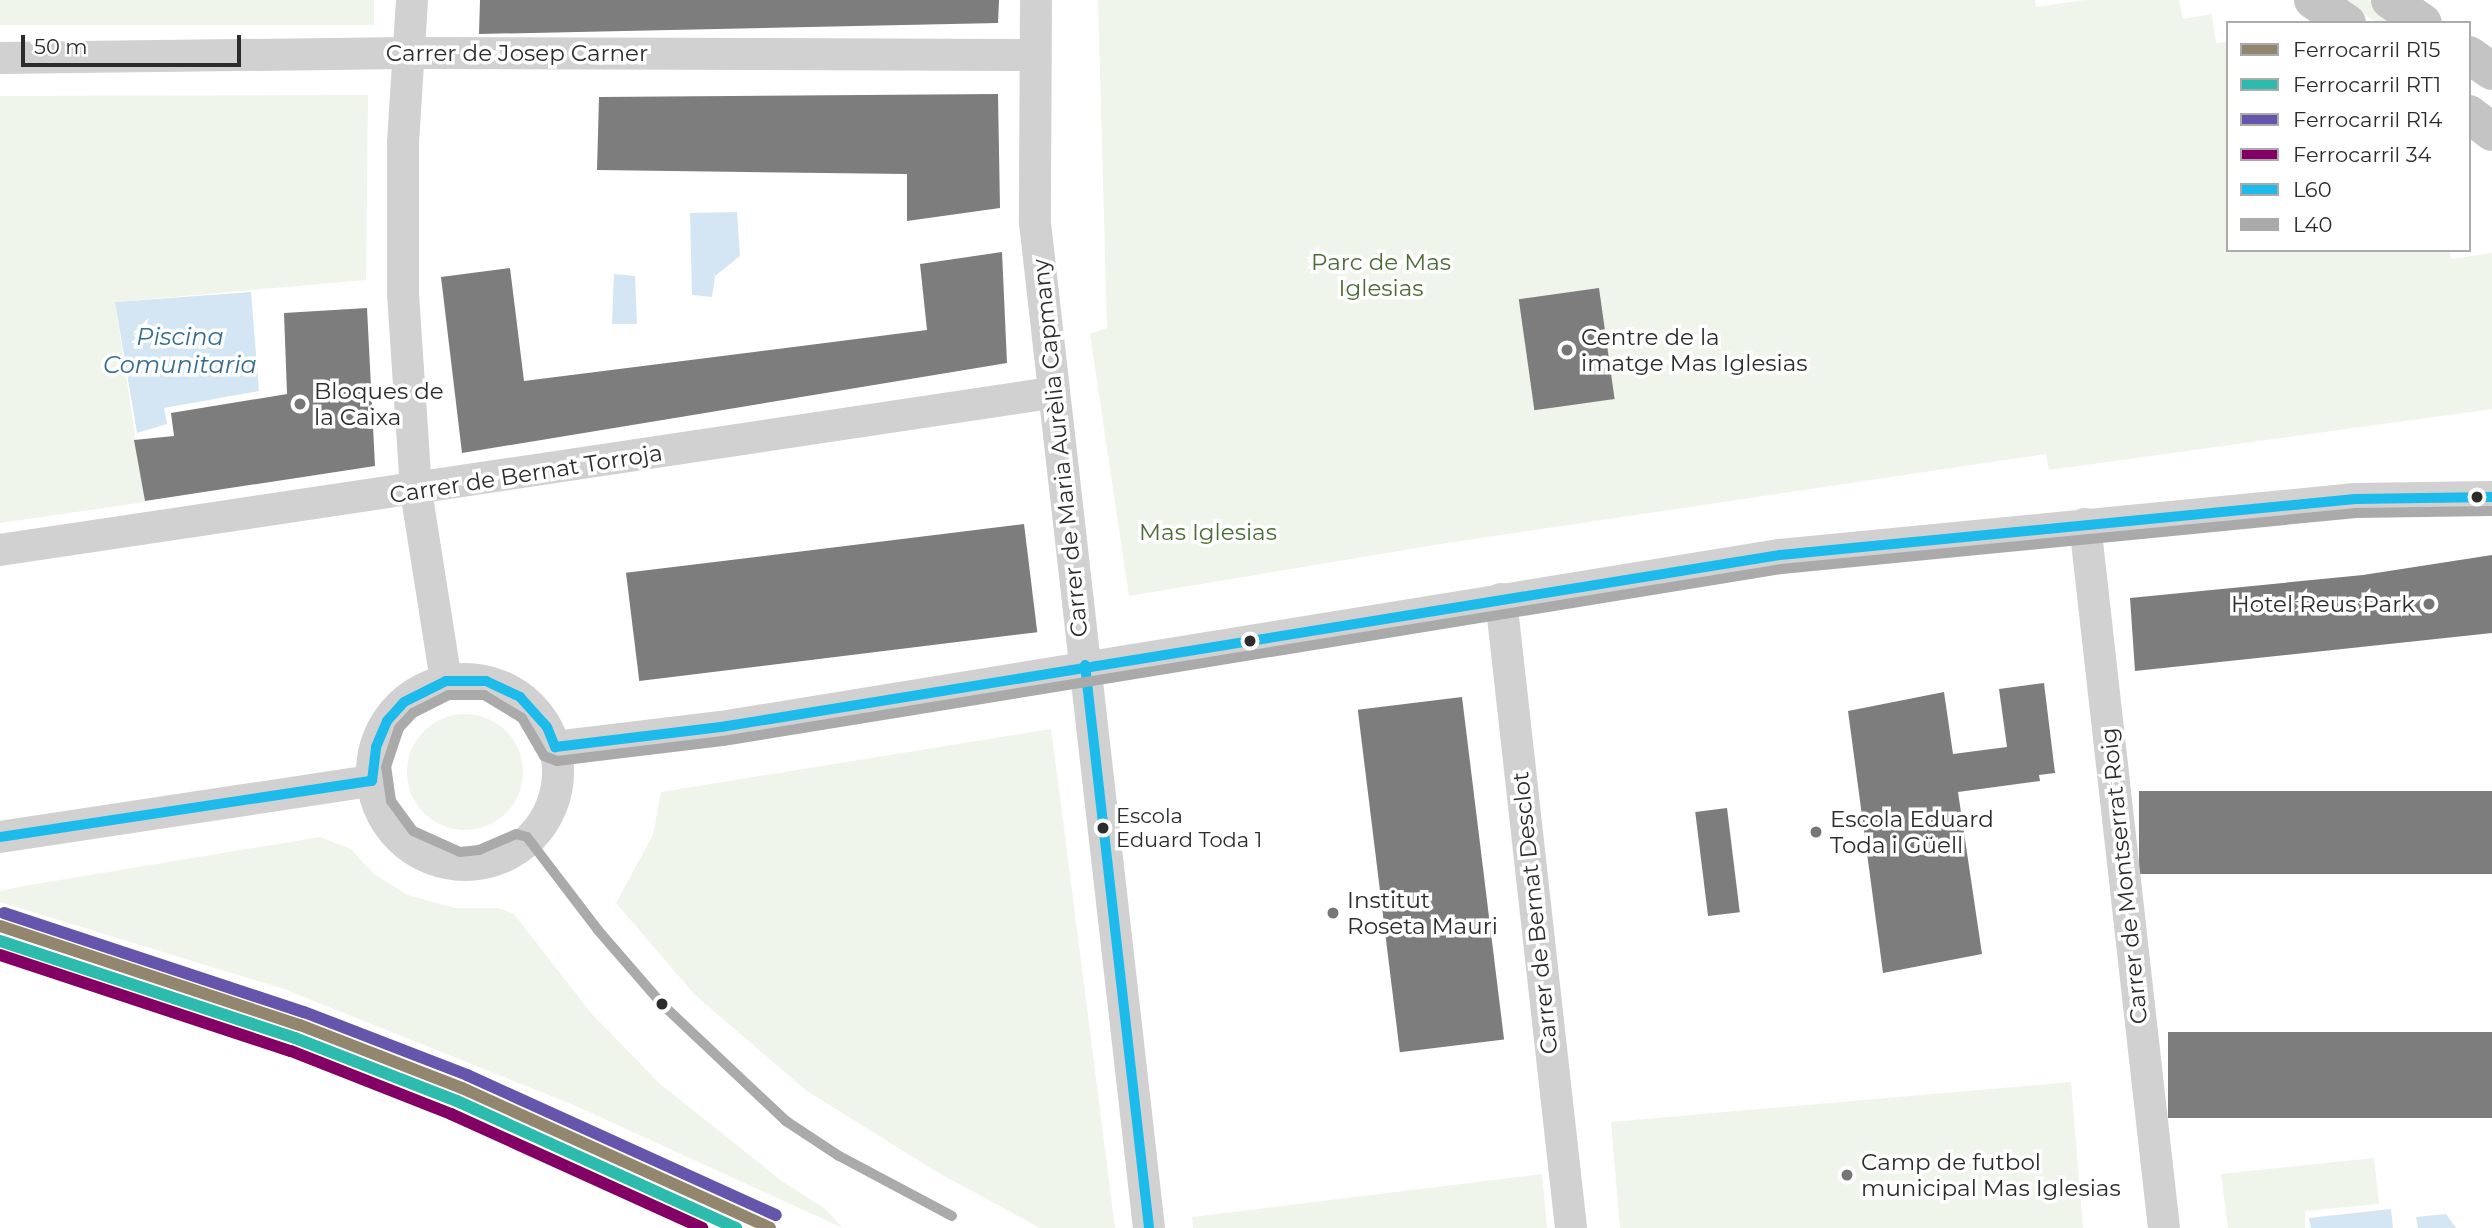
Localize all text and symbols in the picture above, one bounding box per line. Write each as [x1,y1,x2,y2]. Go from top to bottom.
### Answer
scale bar [24,21,245,65]
legend [2226,21,2471,252]
text: 50 m [34,34,88,59]
text: Ferrocarril R15 [2293,37,2440,62]
street label: Carrer de Josep Carner [386,39,648,67]
text: Ferrocarril RT1 [2293,72,2441,97]
text: Ferrocarril R14 [2293,107,2442,132]
text: Ferrocarril 34 [2293,142,2431,167]
text: L60 [2293,177,2332,202]
text: L40 [2293,212,2332,237]
park label: Parc de Mas Iglesias [1311,248,1451,302]
street label: Carrer de Maria Aurèlia Capmany [1026,258,1094,638]
water label: Piscina Comunitaria [103,323,257,379]
place label: Centre de la imatge Mas Iglesias [1581,323,1808,377]
marker: Centre de la imatge Mas Iglesias [1559,342,1575,358]
place label: Bloques de la Caixa [314,377,444,431]
marker: Bloques de la Caixa [292,396,308,412]
street label: Carrer de Bernat Torroja [388,439,664,509]
unlabelled marker [2470,490,2484,504]
park label: Mas Iglesias [1139,518,1277,546]
place label: Hotel Reus Park [2231,590,2415,618]
marker: Hotel Reus Park [2421,596,2437,612]
unlabelled marker [1243,634,1257,648]
street label: Carrer de Montserrat Roig [2095,726,2153,1026]
street label: Carrer de Bernat Desclot [1506,770,1564,1056]
place label: Escola Eduard Toda 1 [1116,803,1262,853]
place label: Escola Eduard Toda i Güell [1830,805,1994,859]
marker: Escola Eduard Toda 1 [1096,821,1110,835]
marker: Escola Eduard Toda i Güell [1808,824,1824,840]
place label: Institut Roseta Mauri [1347,886,1498,940]
marker: Institut Roseta Mauri [1325,905,1341,921]
unlabelled marker [655,997,669,1011]
place label: Camp de futbol municipal Mas Iglesias [1861,1148,2121,1202]
marker: Camp de futbol municipal Mas Iglesias [1839,1167,1855,1183]

